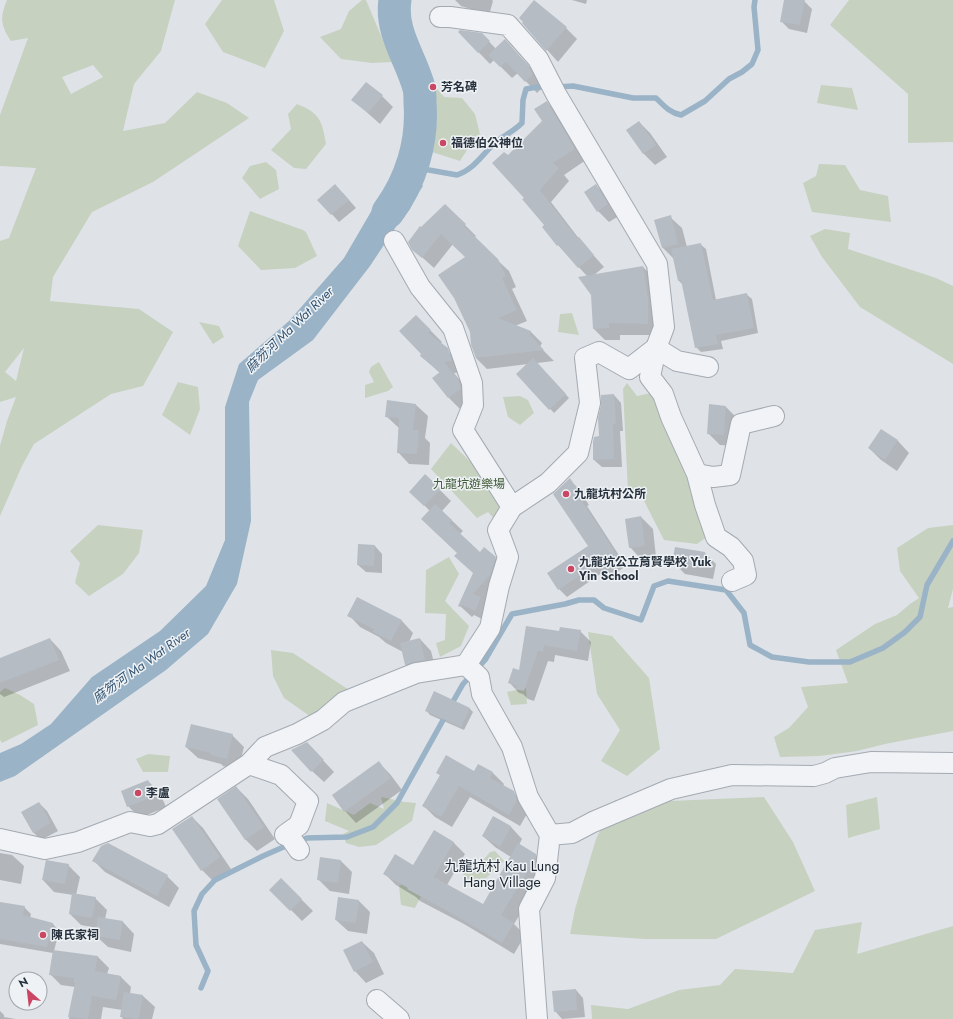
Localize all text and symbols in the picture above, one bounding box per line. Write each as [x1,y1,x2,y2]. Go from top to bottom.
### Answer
place label: 芳名碑 [441,78,477,96]
marker: 芳名碑 [428,82,438,92]
place label: 福德伯公神位 [451,134,523,152]
marker: 福德伯公神位 [438,138,448,148]
water label: 麻笏河 Ma Wat River [241,282,338,377]
park label: 九龍坑遊樂場 [433,475,505,493]
place label: 九龍坑村公所 [574,485,646,503]
marker: 九龍坑村公所 [561,489,571,499]
place label: 九龍坑公立育賢學校 Yuk Yin School [578,553,711,585]
marker: 九龍坑公立育賢學校 Yuk Yin School [566,564,576,574]
water label: 麻笏河 Ma Wat River [89,623,194,707]
place label: 李盧 [146,784,170,802]
marker: 李盧 [133,788,143,798]
district label: 九龍坑村 Kau Lung Hang Village [444,856,560,892]
place label: 陳氏家祠 [51,926,99,944]
marker: 陳氏家祠 [38,930,48,940]
north arrow [8,971,48,1011]
text: N [16,973,31,991]

